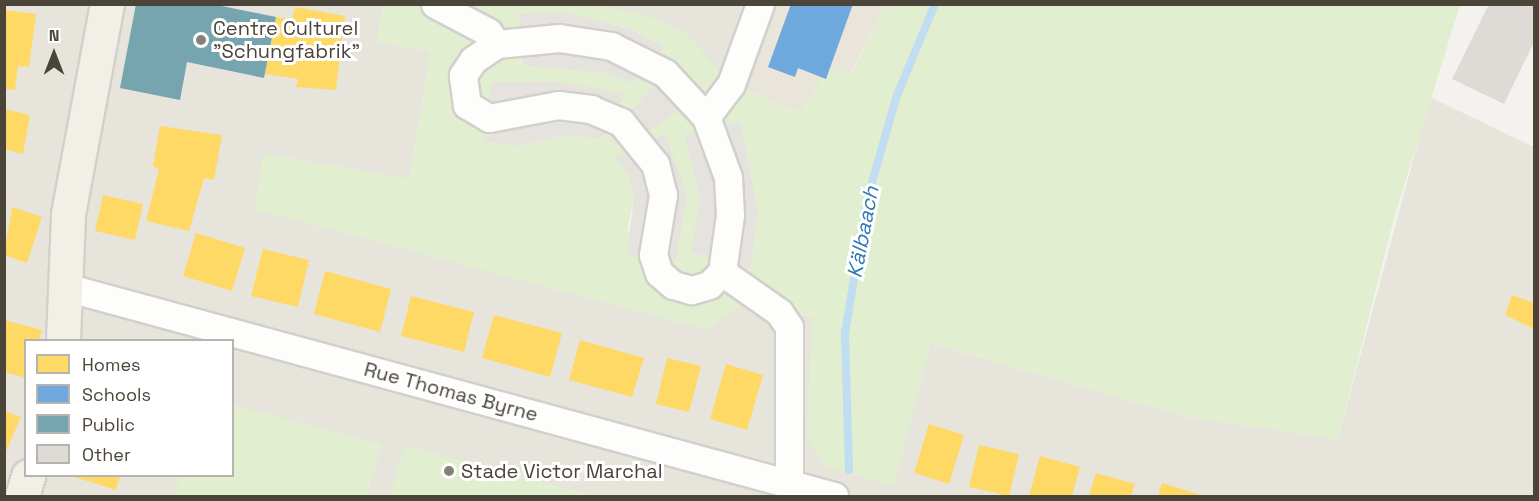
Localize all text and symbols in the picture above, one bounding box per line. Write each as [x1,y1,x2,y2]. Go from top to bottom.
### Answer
place label: Centre Culturel "Schungfabrik" [213,16,360,63]
north arrow [24,24,84,84]
text: N [49,25,59,46]
marker: Centre Culturel "Schungfabrik" [194,33,208,47]
water label: Kälbaach [842,184,884,280]
legend [24,339,234,477]
text: Homes [82,353,141,376]
street label: Rue Thomas Byrne [361,357,541,427]
text: Schools [82,383,151,406]
text: Public [82,413,135,436]
text: Other [82,443,131,466]
place label: Stade Victor Marchal [461,459,663,483]
marker: Stade Victor Marchal [442,464,456,478]

